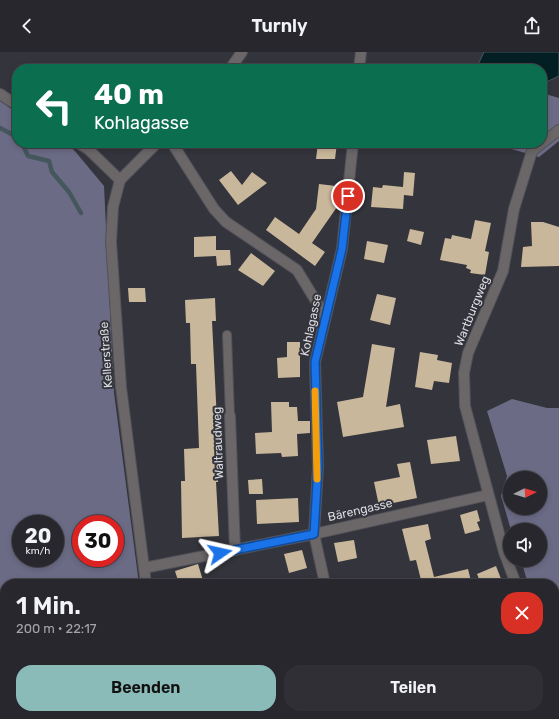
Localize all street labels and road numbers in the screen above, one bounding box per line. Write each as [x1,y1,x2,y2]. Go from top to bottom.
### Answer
street label: Wartburgweg [452,274,492,348]
street label: Kohlagasse [298,292,324,357]
street label: Kellerstraße [97,321,115,389]
street label: Waltraudweg [210,407,226,479]
street label: Bärengasse [326,496,394,524]

